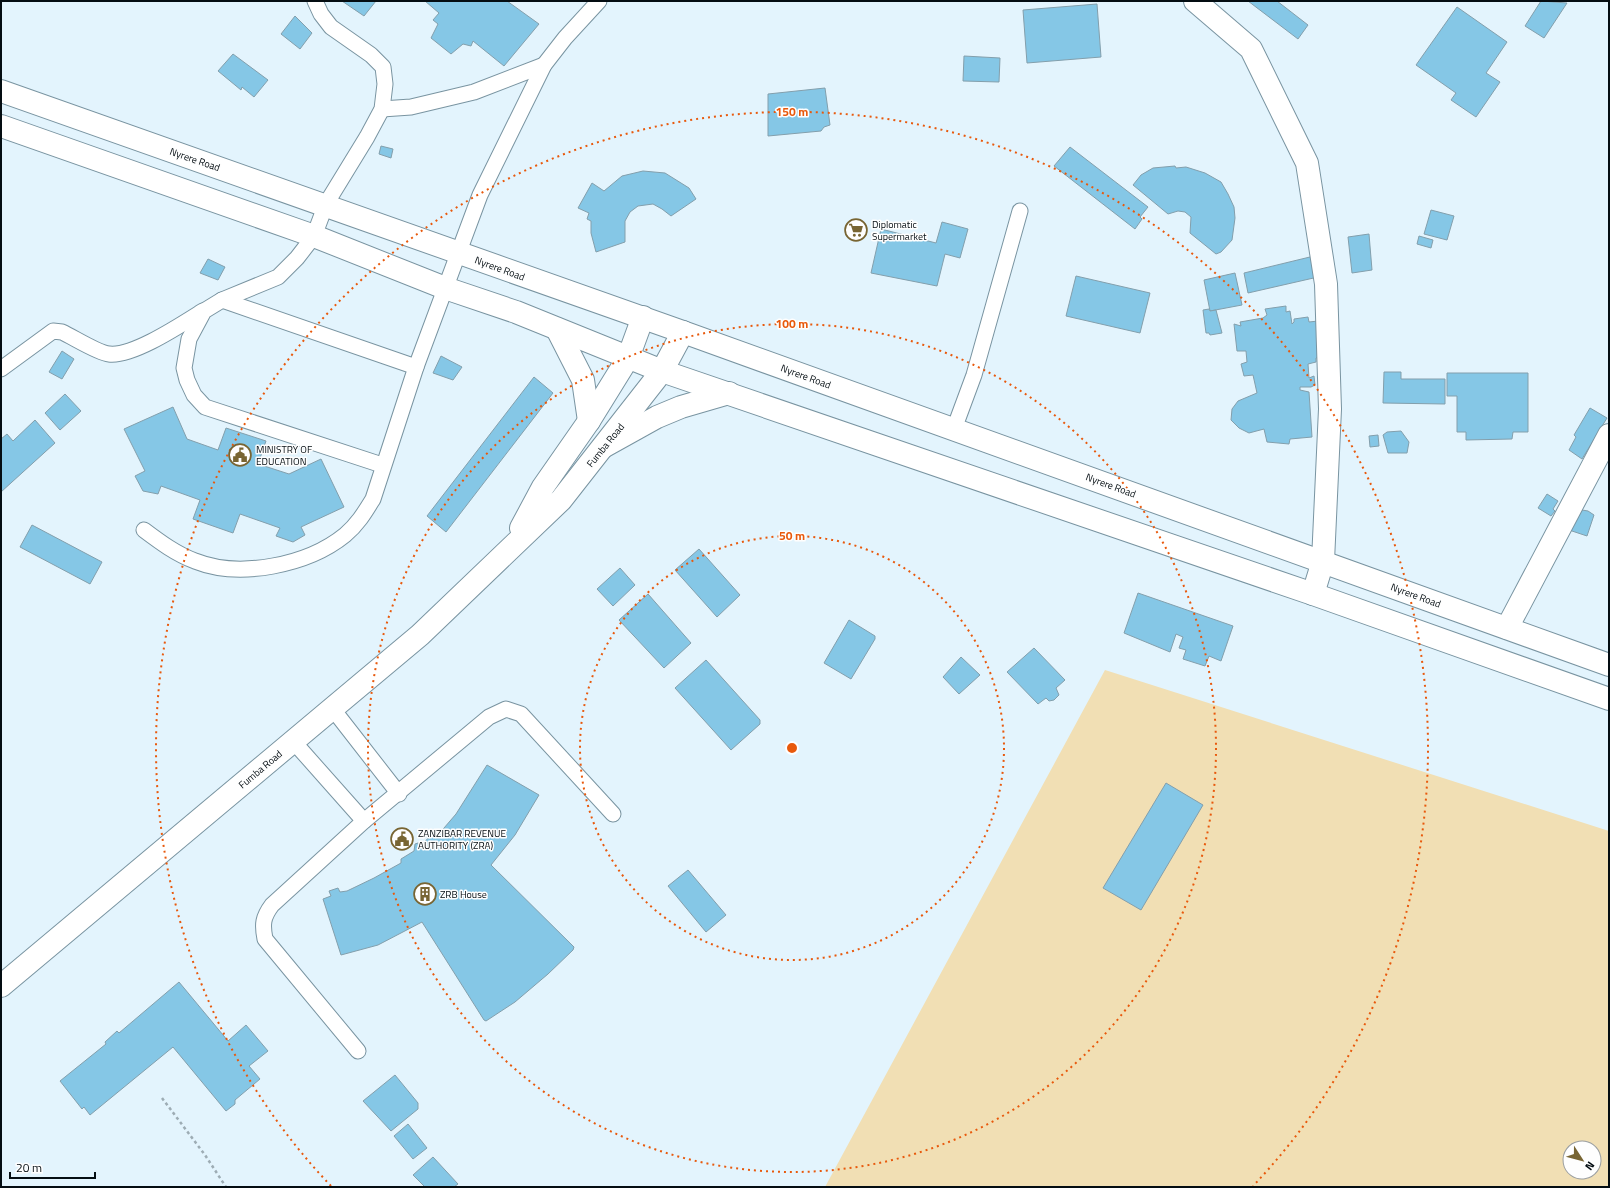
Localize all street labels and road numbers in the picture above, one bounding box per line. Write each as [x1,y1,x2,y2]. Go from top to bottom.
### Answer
street label: Nyrere Road [168,144,222,175]
street label: Nyrere Road [473,252,527,284]
street label: Nyrere Road [779,360,833,392]
street label: Fumba Road [583,420,628,471]
street label: Nyrere Road [1084,469,1138,501]
street label: Nyrere Road [1389,579,1443,611]
street label: Fumba Road [235,747,285,792]

